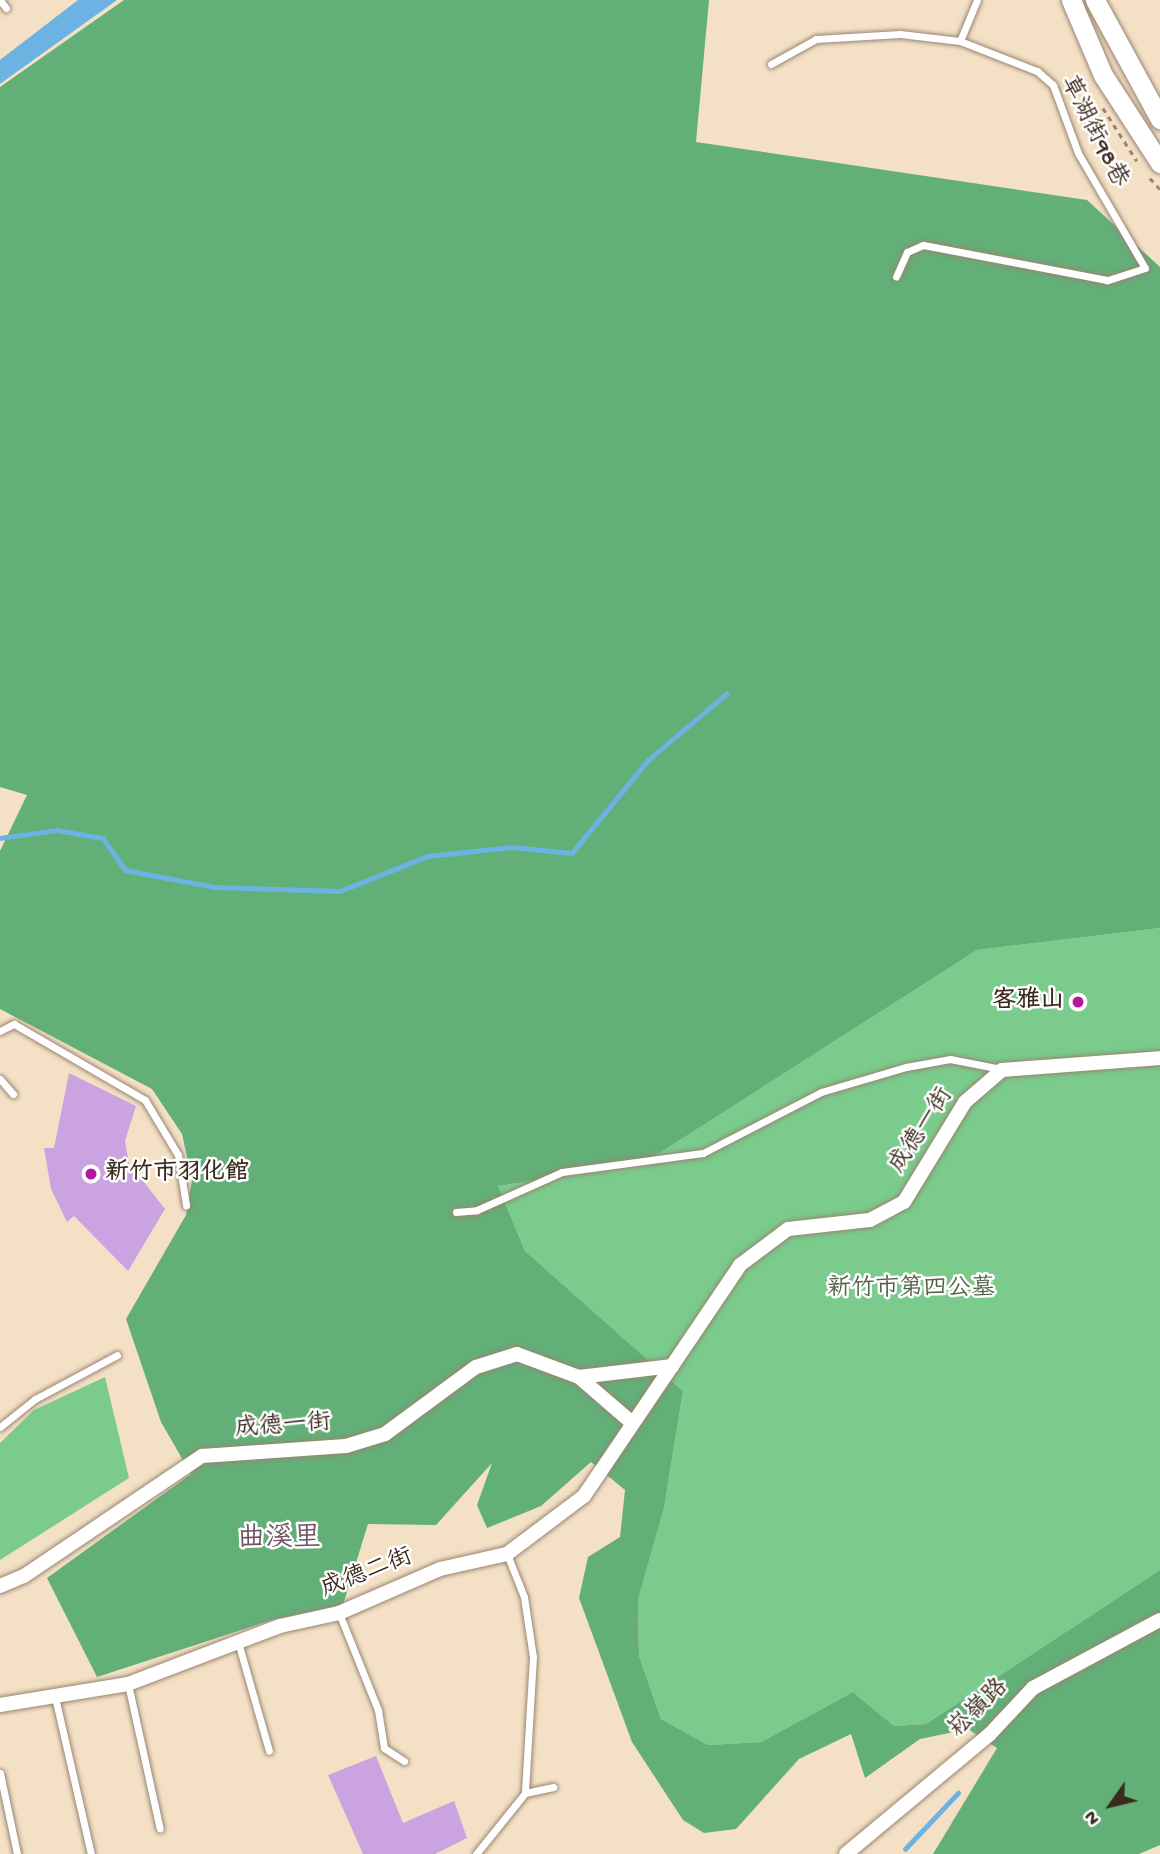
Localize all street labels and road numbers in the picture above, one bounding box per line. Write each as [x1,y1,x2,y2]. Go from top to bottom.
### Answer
street label: 草湖街98巷 [1053,71,1133,193]
street label: 成德一街 [884,1083,960,1179]
street label: 成德一街 [234,1409,332,1445]
street label: 成德二街 [317,1543,417,1605]
street label: 崧嶺路 [943,1674,1015,1744]

